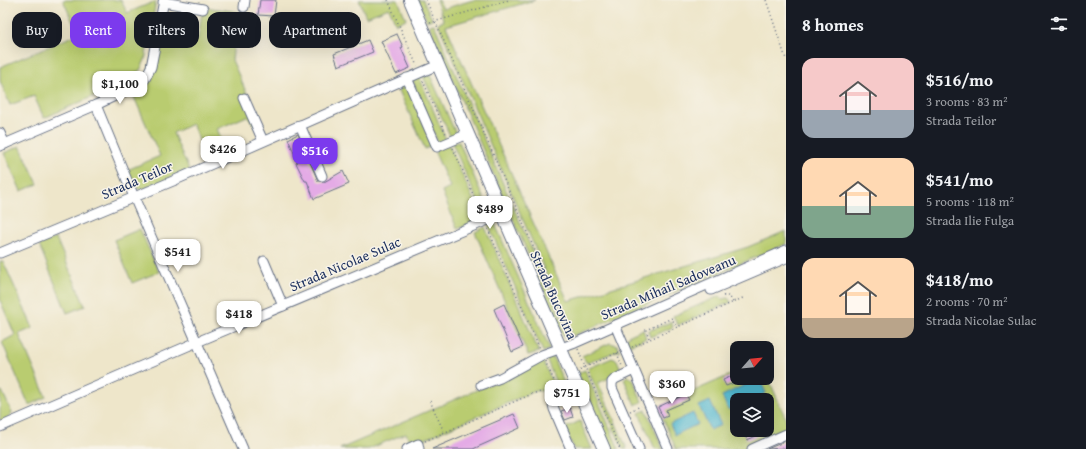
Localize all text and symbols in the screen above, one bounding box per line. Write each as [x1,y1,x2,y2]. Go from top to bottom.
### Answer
chip: Buy [12,12,62,48]
chip: Rent [70,12,126,48]
chip: Filters [134,12,199,48]
chip: New [207,12,261,48]
chip: Apartment [269,12,361,48]
text: 8 homes [802,12,864,37]
icon: filters [1048,13,1070,35]
text: $516/mo [926,67,993,92]
pin: $1,100 [87,71,153,105]
text: $1,100 [101,74,139,93]
icon: home [834,74,882,122]
text: 3 rooms · 83 m² [926,92,1008,111]
text: Strada Teilor [926,111,996,130]
pin: $426 [199,136,247,170]
pin: $516 [291,138,339,172]
text: $426 [210,139,236,158]
text: $516 [302,141,328,160]
street label: Strada Teilor [98,156,176,204]
text: $541/mo [926,167,993,192]
icon: home [834,174,882,222]
text: 5 rooms · 118 m² [926,192,1014,211]
pin: $489 [466,196,514,230]
text: $489 [477,199,503,218]
text: Strada Ilie Fulga [926,211,1014,230]
street label: Strada Nicolae Sulac [286,232,404,296]
pin: $541 [154,239,202,273]
text: $541 [165,242,191,261]
street label: Strada Bucovina [526,247,583,343]
street label: Strada Mihail Sadoveanu [597,249,739,325]
text: $418/mo [926,267,993,292]
icon: home [834,274,882,322]
text: 2 rooms · 70 m² [926,292,1008,311]
pin: $418 [215,301,263,335]
text: $418 [226,304,252,323]
text: Strada Nicolae Sulac [926,311,1037,330]
north arrow [730,341,774,385]
map controls [730,341,774,437]
pin: $360 [648,371,696,405]
text: $360 [659,374,685,393]
pin: $751 [543,380,591,414]
text: $751 [554,383,580,402]
button: layers [730,393,774,437]

